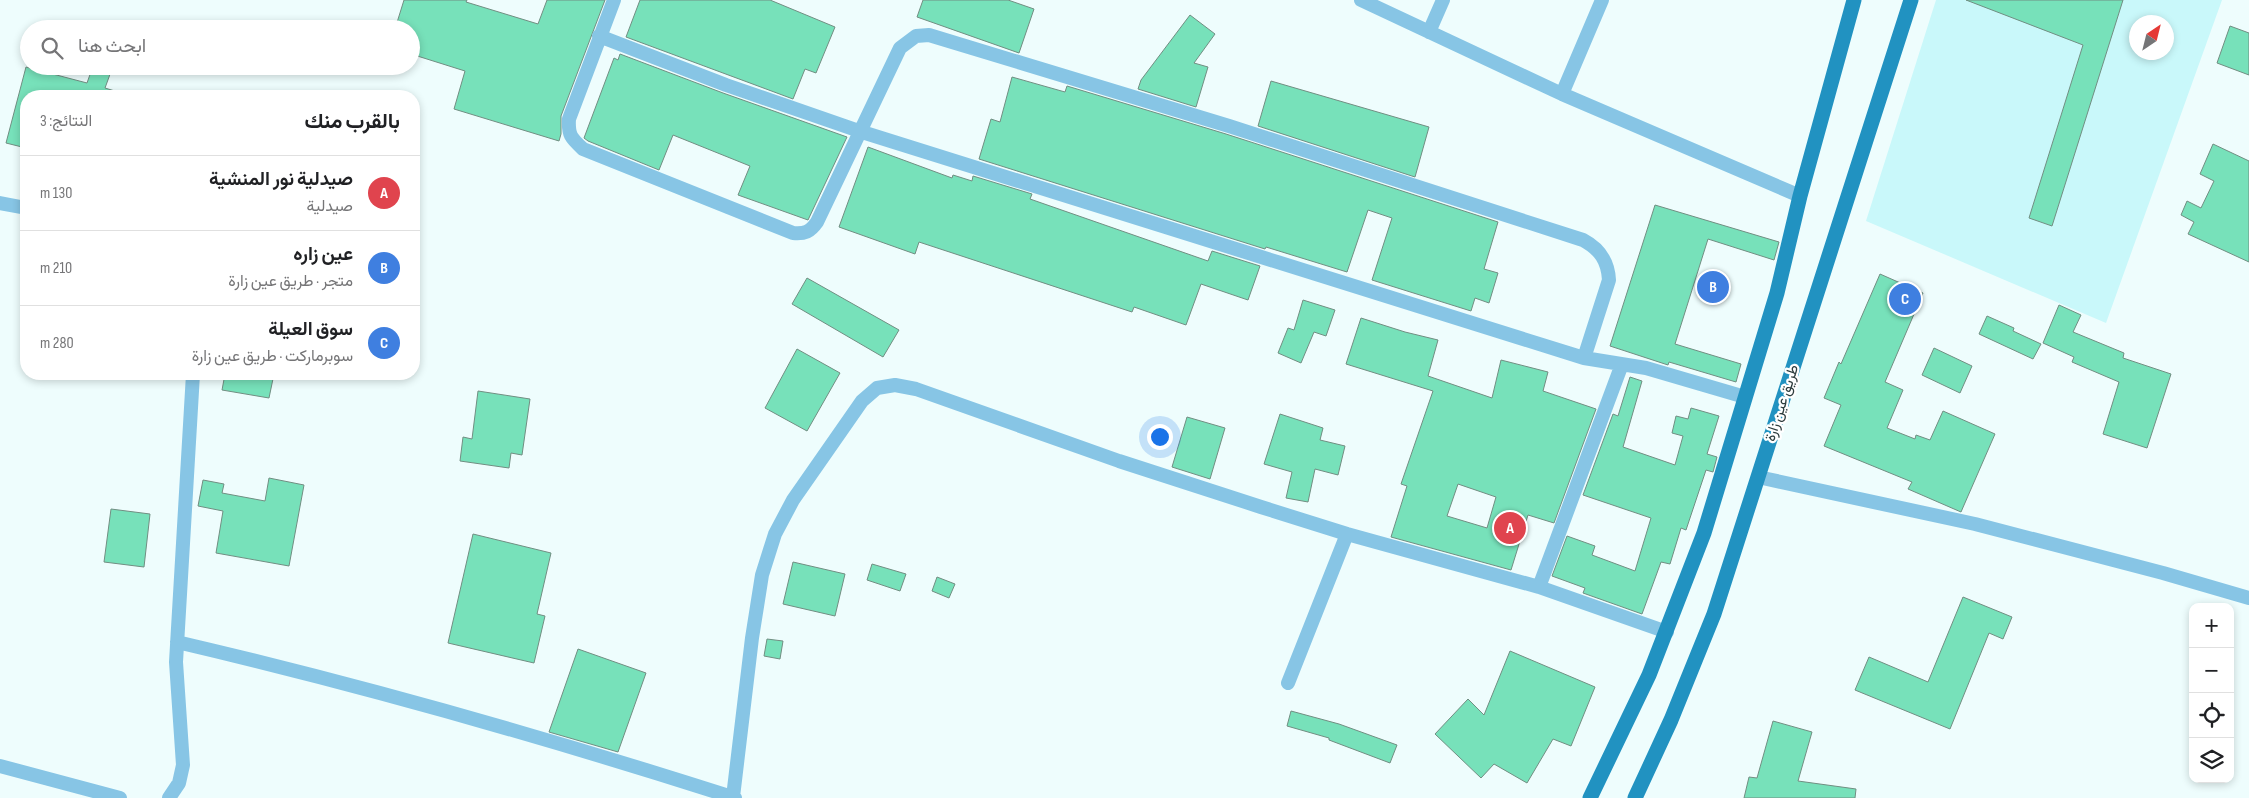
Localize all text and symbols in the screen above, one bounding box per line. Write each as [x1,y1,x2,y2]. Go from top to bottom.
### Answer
north arrow [2129,15,2174,60]
search box [20,20,420,75]
icon: search [38,34,66,62]
text: ابحث هنا [78,35,146,58]
text: بالقرب منك [305,109,400,134]
text: النتائج: 3 [40,112,92,131]
text: صيدلية نور المنشية [209,168,353,191]
text: 130 m [40,184,72,203]
text: A [380,184,388,203]
text: صيدلية [307,197,353,216]
text: عين زاره [293,243,353,266]
text: 210 m [40,259,72,278]
text: B [380,259,388,278]
pin: B [1697,268,1729,306]
text: متجر · طريق عين زارة [228,272,353,291]
pin: C [1889,280,1921,318]
text: سوق العيلة [268,318,353,341]
text: 280 m [40,334,74,353]
text: C [380,334,388,353]
text: سوبرماركت · طريق عين زارة [192,347,353,366]
street label: طريق عين زارة [1761,362,1803,444]
your location [1147,424,1173,450]
pin: A [1494,509,1526,547]
map controls [2189,603,2234,783]
button: + [2189,603,2234,648]
button: − [2189,648,2234,693]
button: locate [2189,693,2234,738]
button: layers [2189,738,2234,783]

